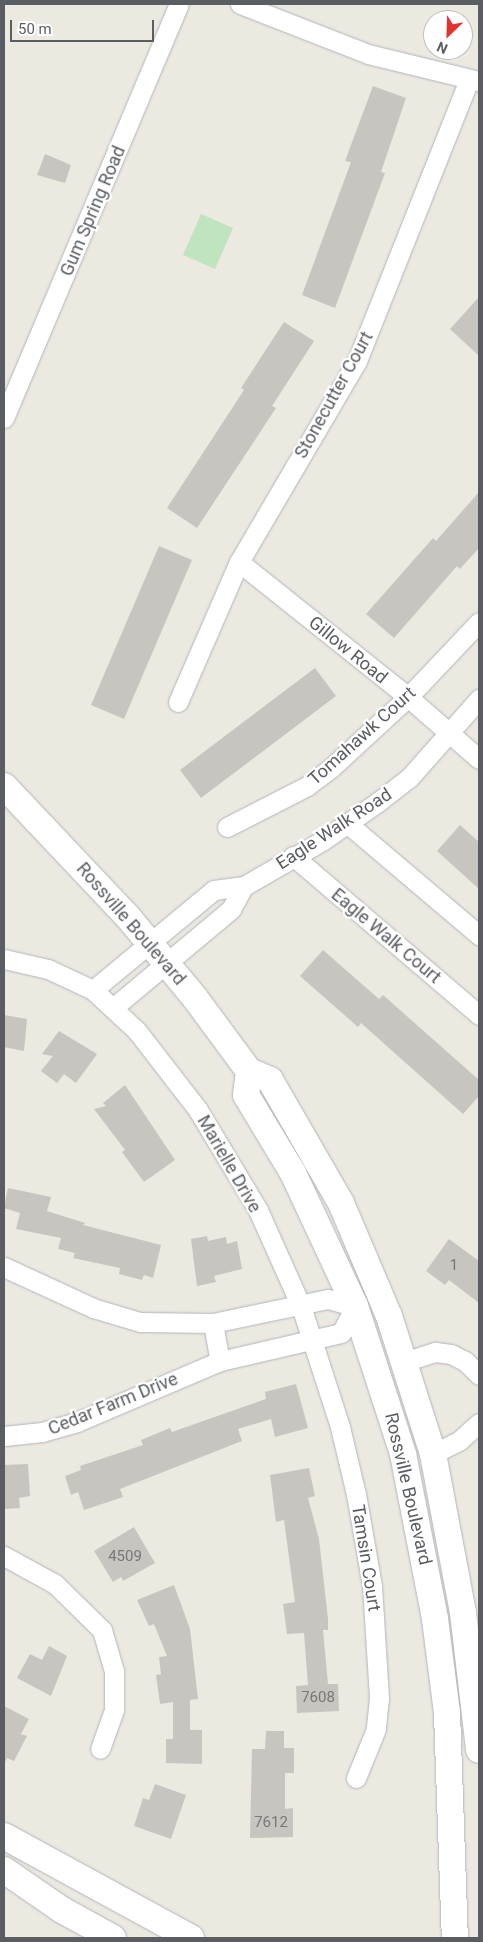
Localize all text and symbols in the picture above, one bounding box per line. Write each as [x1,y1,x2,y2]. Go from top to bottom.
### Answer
scale bar [12,10,156,42]
north arrow [423,10,473,60]
text: 50 m [18,20,52,38]
text: N [435,38,450,57]
street label: Gum Spring Road [56,143,130,279]
street label: Stonecutter Court [290,328,378,462]
street label: Gillow Road [304,612,392,688]
street label: Tomahawk Court [304,682,420,790]
street label: Eagle Walk Road [272,784,396,874]
street label: Rossville Boulevard [72,858,190,990]
street label: Eagle Walk Court [327,884,445,988]
street label: Marielle Drive [192,1112,266,1216]
house number: 1 [450,1257,458,1275]
street label: Cedar Farm Drive [45,1368,181,1440]
street label: Rossville Boulevard [380,1411,436,1567]
street label: Tamsin Court [347,1503,385,1613]
house number: 4509 [108,1548,142,1566]
house number: 7608 [301,1689,335,1707]
house number: 7612 [254,1814,288,1832]

